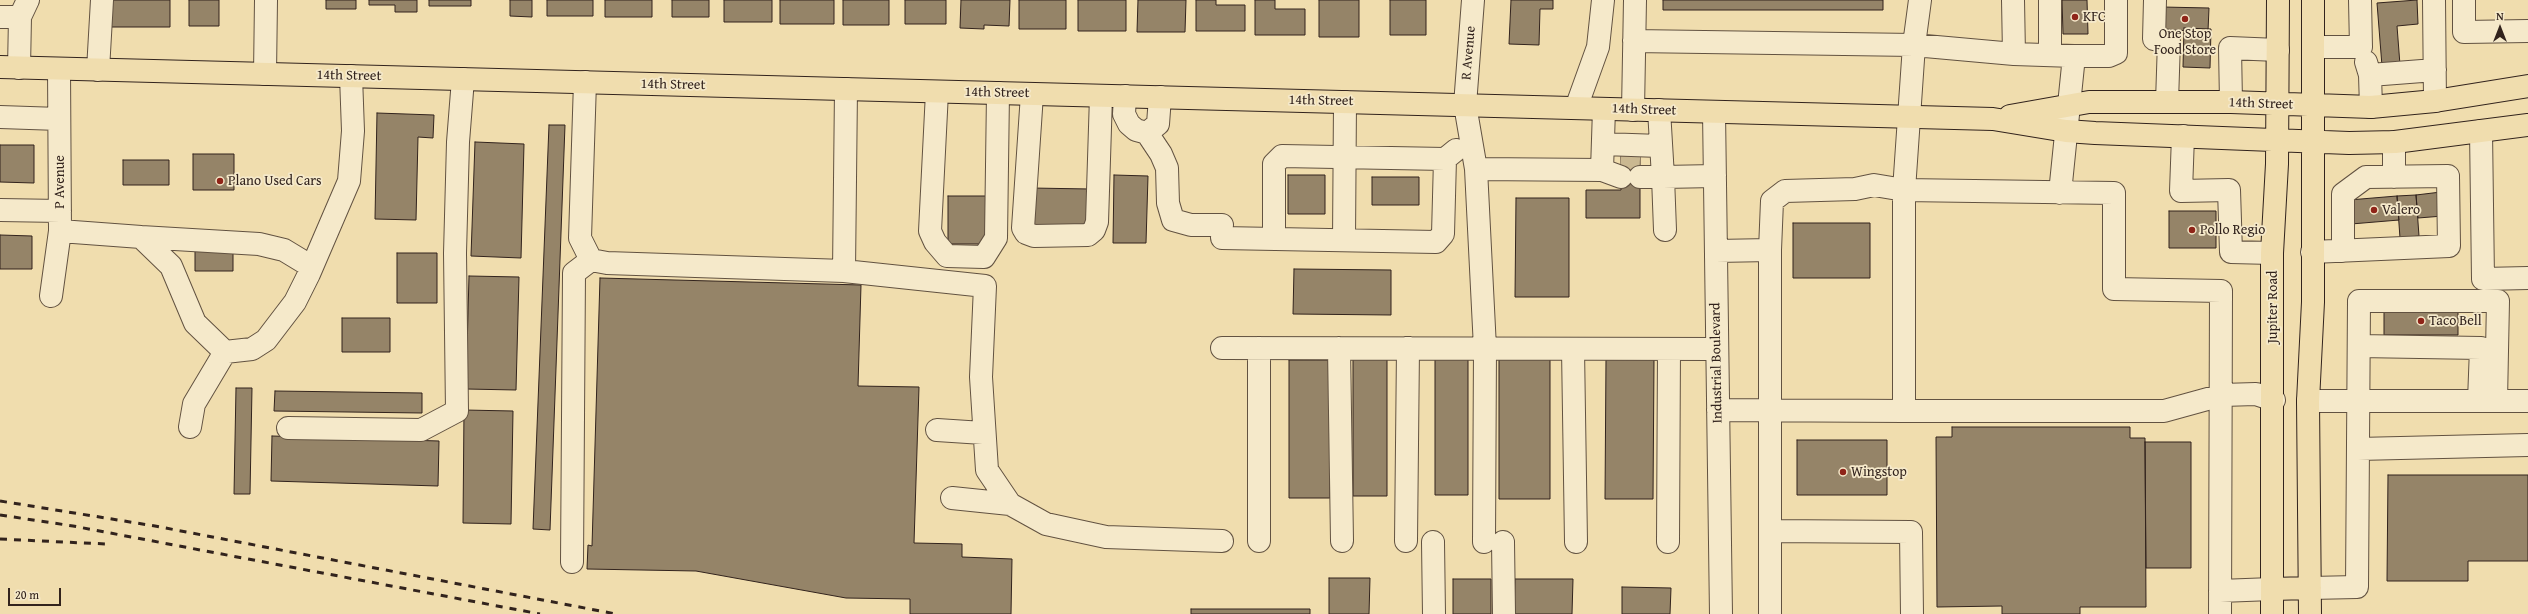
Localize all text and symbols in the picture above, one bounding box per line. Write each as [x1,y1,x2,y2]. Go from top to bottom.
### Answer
north arrow [2480,8,2520,48]
text: N [2496,8,2504,24]
place label: KFC [2083,9,2106,25]
marker: KFC [2070,12,2080,22]
marker: One Stop Food Store [2180,14,2190,24]
street label: R Avenue [1458,25,1480,81]
place label: One Stop Food Store [2154,26,2216,58]
street label: 14th Street [316,67,382,85]
street label: 14th Street [640,76,706,94]
street label: 14th Street [964,84,1030,102]
street label: 14th Street [1288,92,1354,110]
street label: 14th Street [2228,94,2294,114]
street label: 14th Street [1611,100,1677,120]
street label: P Avenue [52,155,68,209]
place label: Plano Used Cars [228,173,322,189]
marker: Plano Used Cars [215,176,225,186]
place label: Valero [2382,202,2420,218]
marker: Valero [2369,205,2379,215]
place label: Pollo Regio [2200,222,2265,238]
marker: Pollo Regio [2187,225,2197,235]
street label: Jupiter Road [2265,270,2281,344]
street label: Industrial Boulevard [1708,303,1726,423]
place label: Taco Bell [2429,313,2482,329]
marker: Taco Bell [2416,316,2426,326]
place label: Wingstop [1851,464,1907,480]
marker: Wingstop [1838,467,1848,477]
scale bar [10,580,63,606]
text: 20 m [15,586,39,603]

